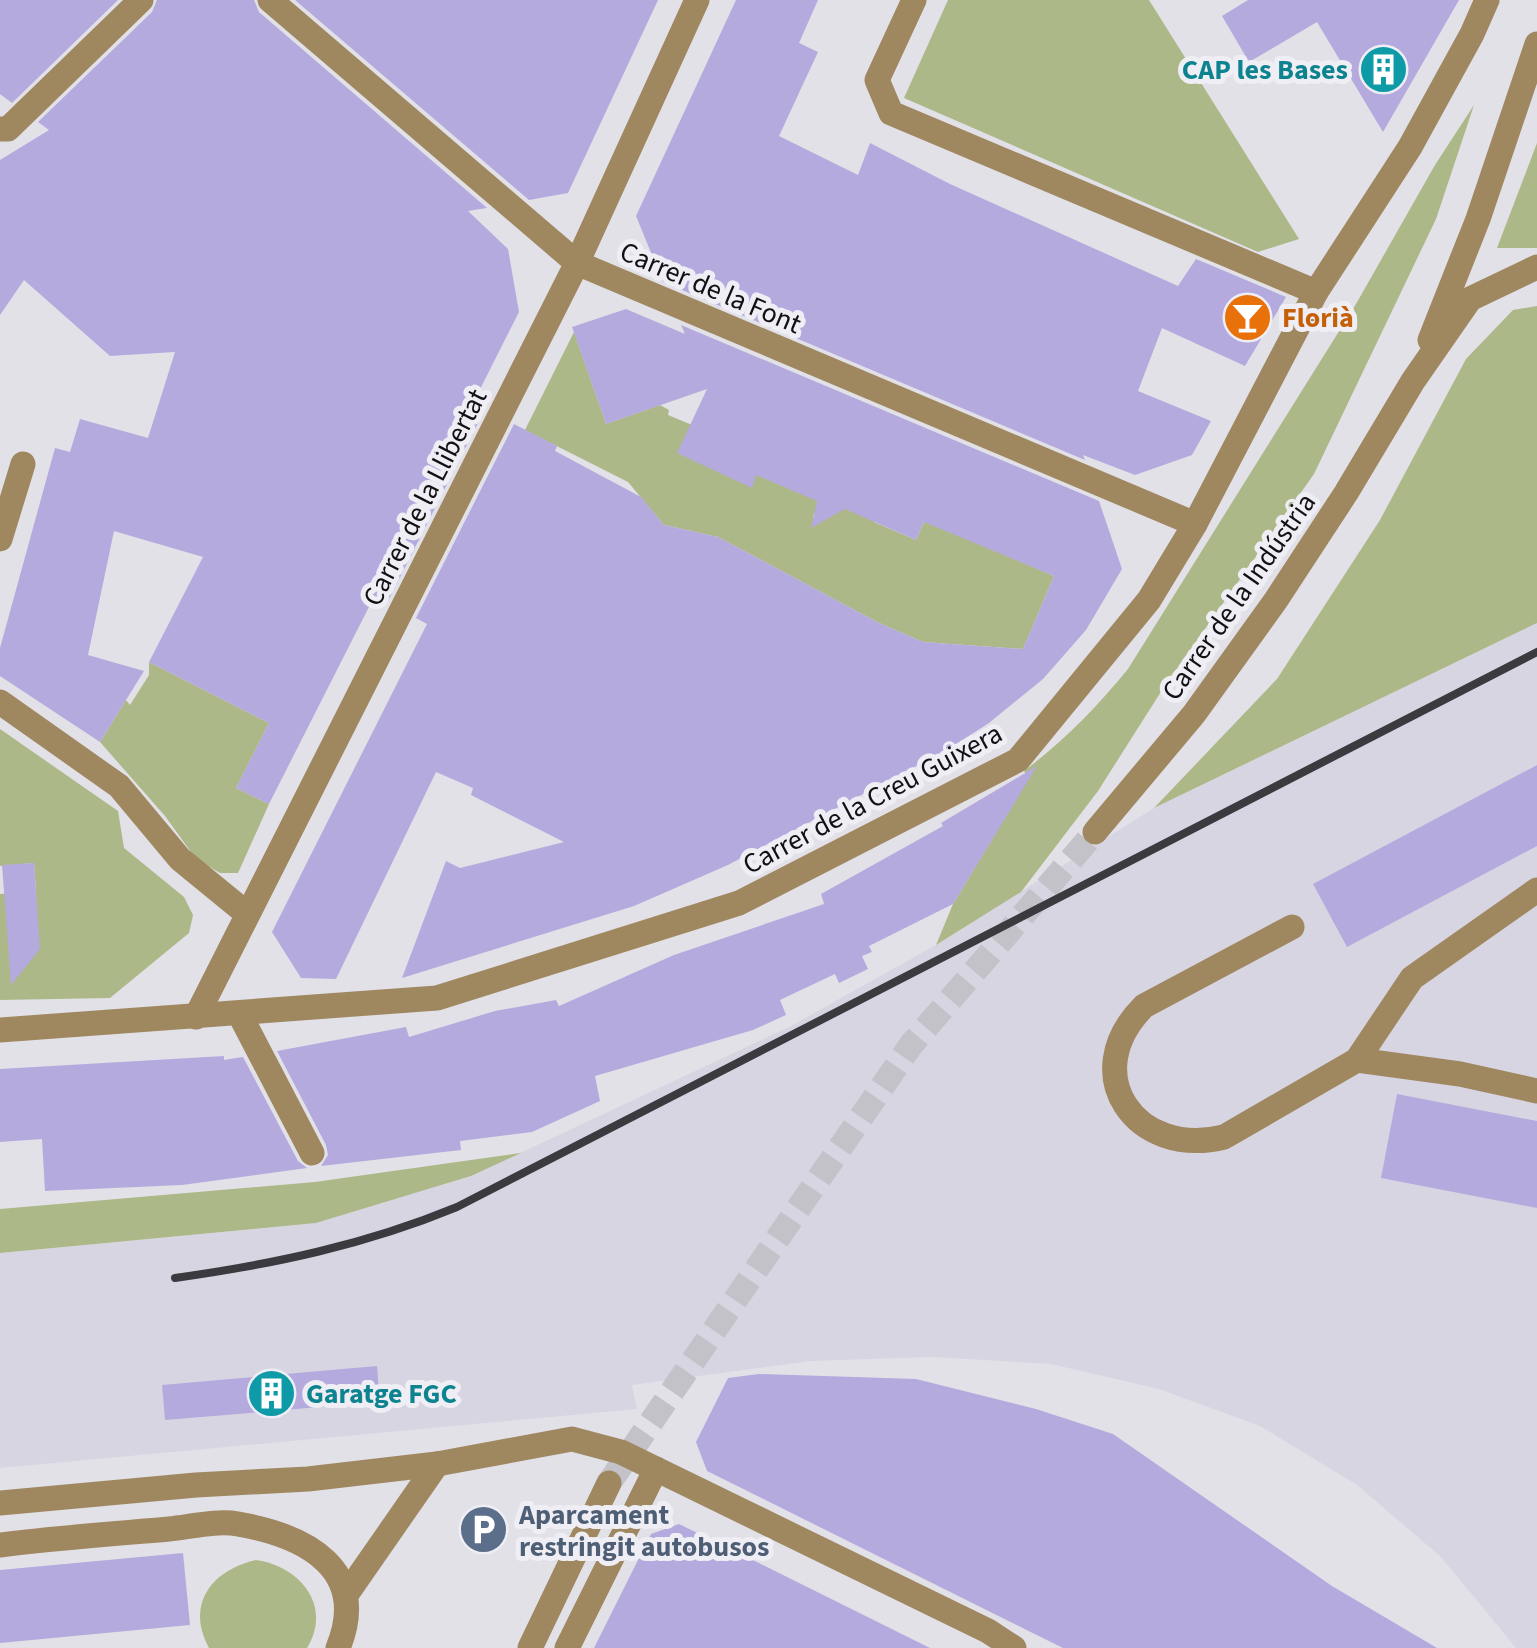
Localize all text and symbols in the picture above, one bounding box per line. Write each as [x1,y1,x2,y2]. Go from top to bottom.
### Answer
building icon: CAP les Bases [1357,43,1409,95]
place label: CAP les Bases [1182,50,1348,90]
street label: Carrer de la Font [614,232,808,344]
bar icon: Florià [1221,291,1273,343]
place label: Florià [1282,298,1354,338]
street label: Carrer de la Llibertat [353,381,497,613]
street label: Carrer de la Indústria [1152,485,1326,708]
street label: Carrer de la Creu Guixera [736,713,1009,884]
building icon: Garatge FGC [245,1367,297,1419]
place label: Garatge FGC [306,1374,457,1414]
place label: Aparcament restringit autobusos [518,1495,769,1567]
parking icon: Aparcament restringit autobusos [458,1504,510,1556]

